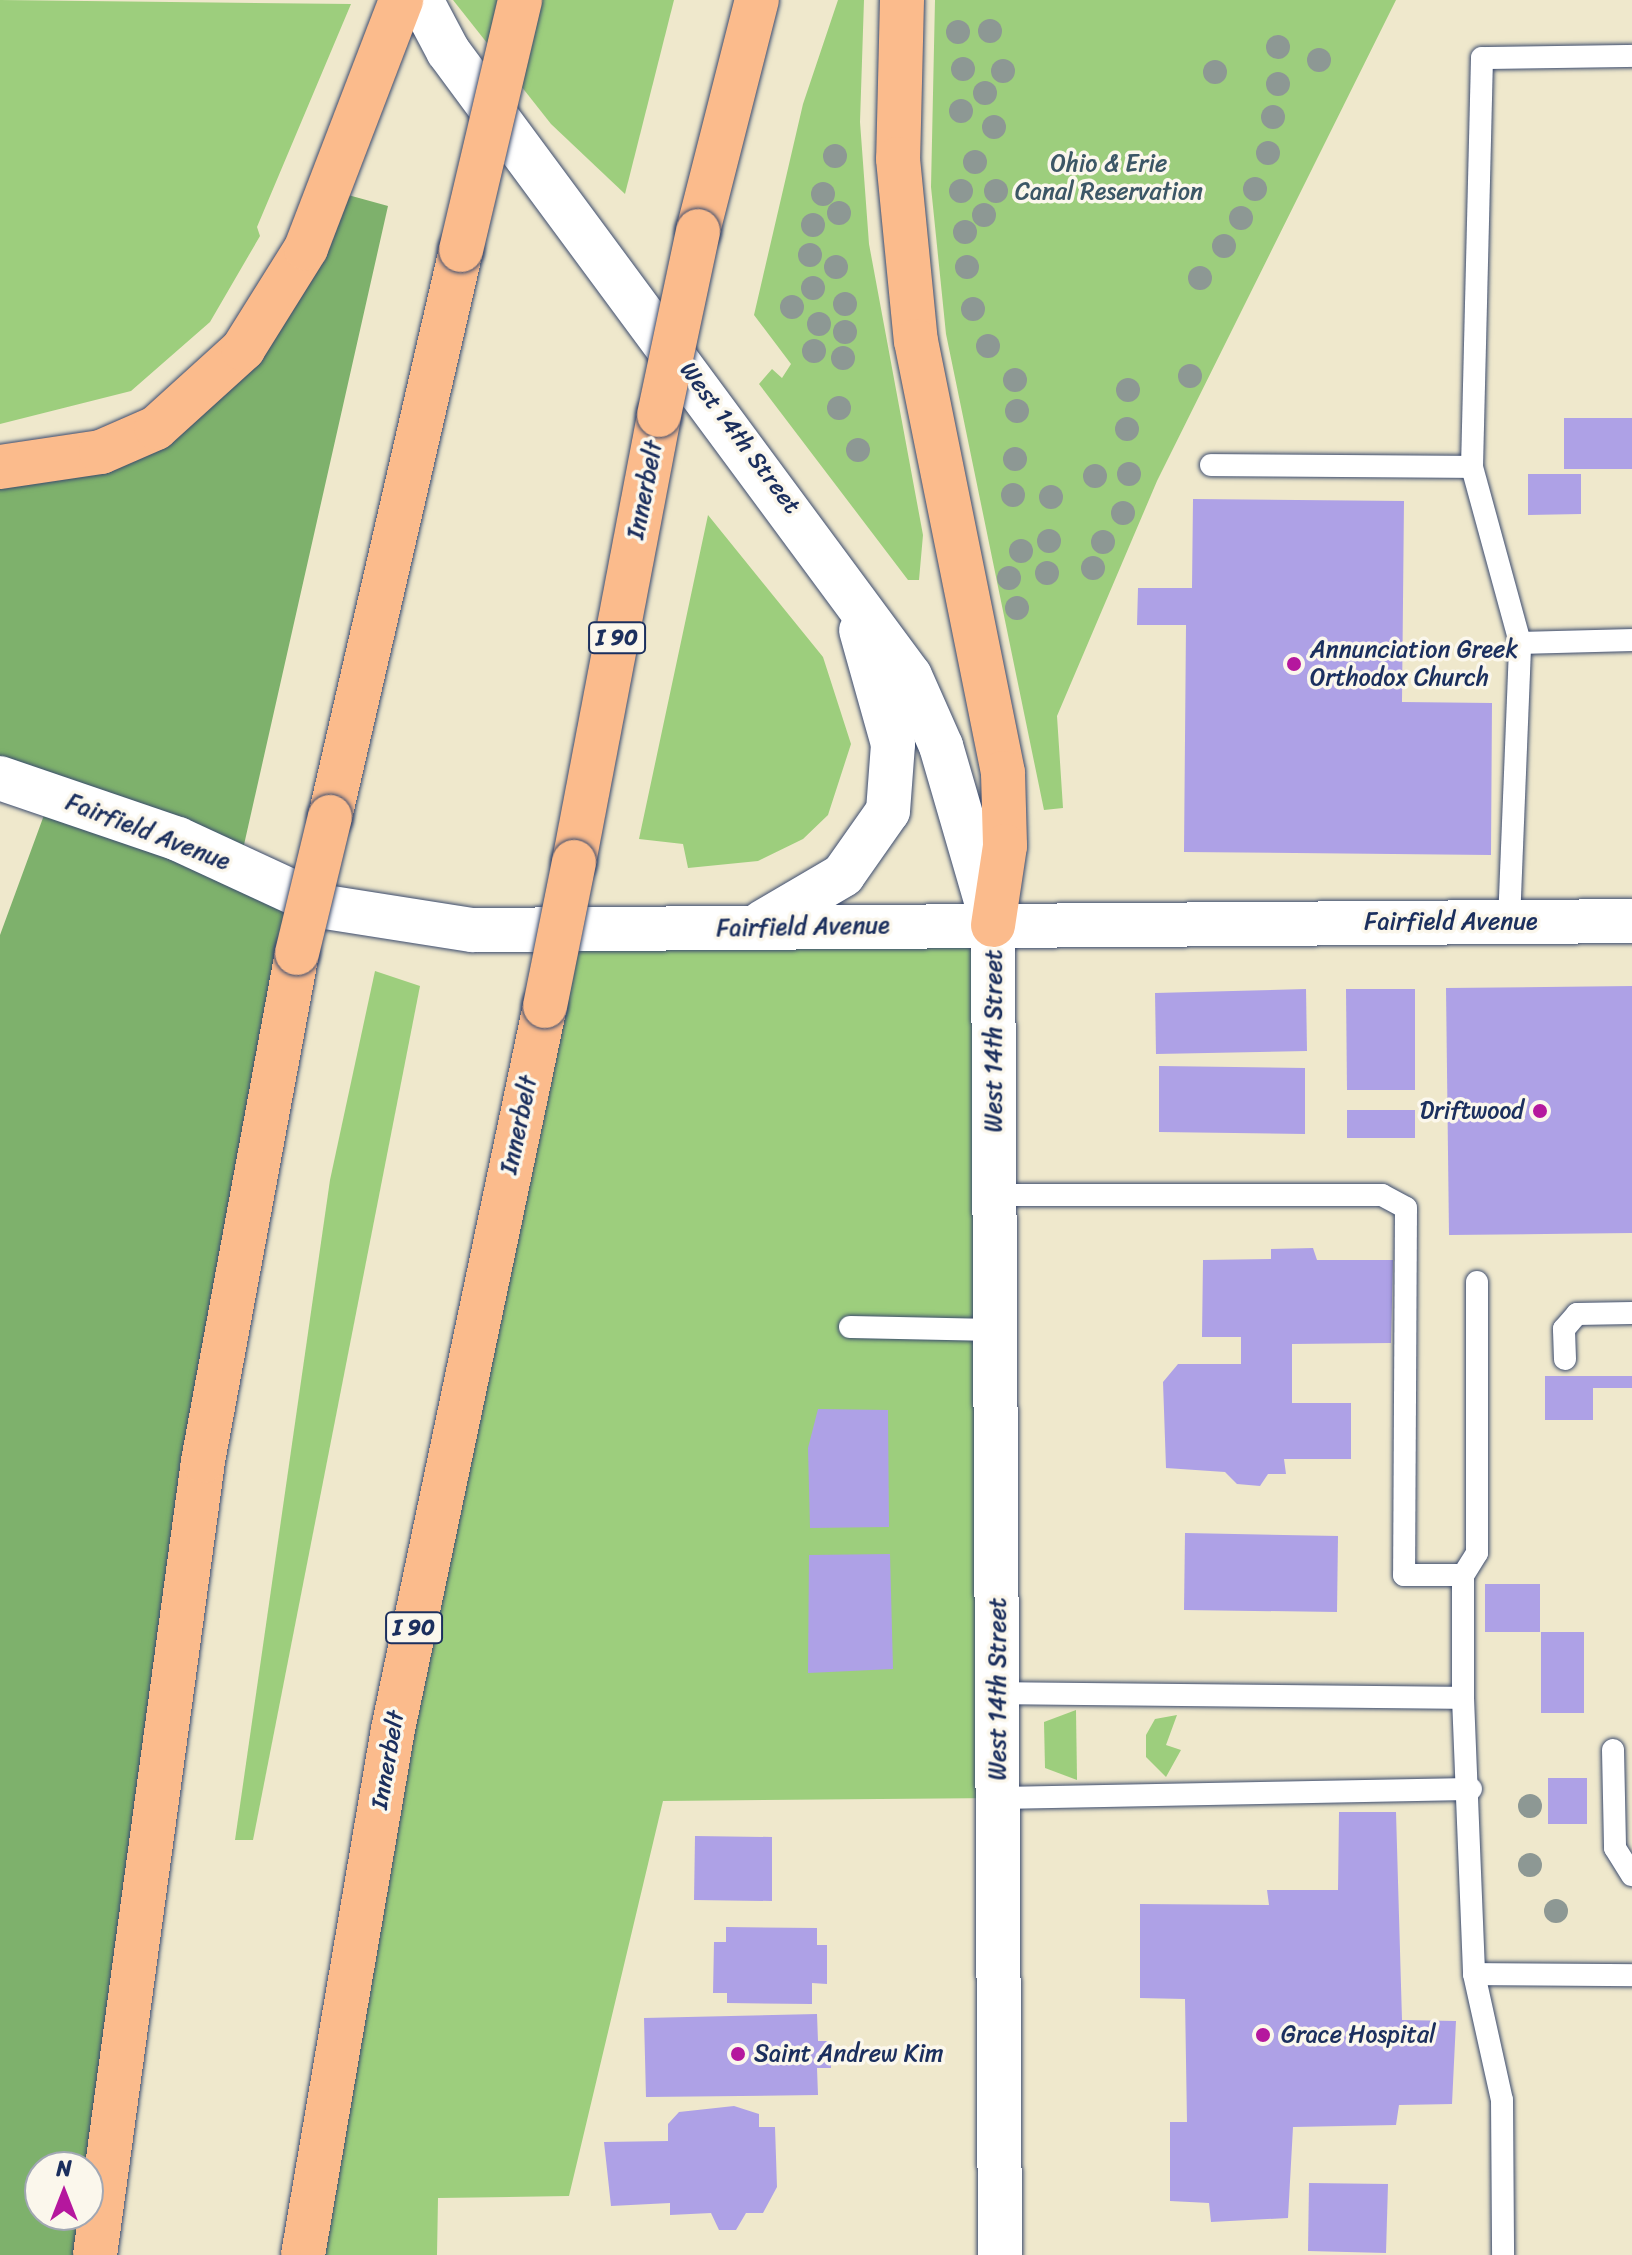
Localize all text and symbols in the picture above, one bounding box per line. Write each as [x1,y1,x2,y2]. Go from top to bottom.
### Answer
park label: Ohio & Erie Canal Reservation [1014,150,1204,206]
street label: West 14th Street [673,356,807,520]
street label: Innerbelt [621,438,669,542]
road number: I 90 [587,620,647,656]
place label: Annunciation Greek Orthodox Church [1310,636,1519,692]
marker: Annunciation Greek Orthodox Church [1285,655,1303,673]
street label: Fairfield Avenue [62,788,234,876]
street label: Fairfield Avenue [1364,908,1538,936]
street label: Fairfield Avenue [716,911,890,943]
street label: West 14th Street [980,950,1008,1132]
street label: Innerbelt [495,1073,543,1177]
place label: Driftwood [1420,1097,1524,1125]
marker: Driftwood [1531,1102,1549,1120]
street label: West 14th Street [984,1598,1012,1780]
road number: I 90 [384,1610,444,1646]
street label: Innerbelt [365,1708,411,1812]
place label: Grace Hospital [1281,2021,1436,2049]
marker: Grace Hospital [1252,2024,1274,2046]
place label: Saint Andrew Kim [754,2040,943,2068]
marker: Saint Andrew Kim [729,2045,747,2063]
text: N [56,2149,72,2188]
north arrow [24,2151,104,2231]

